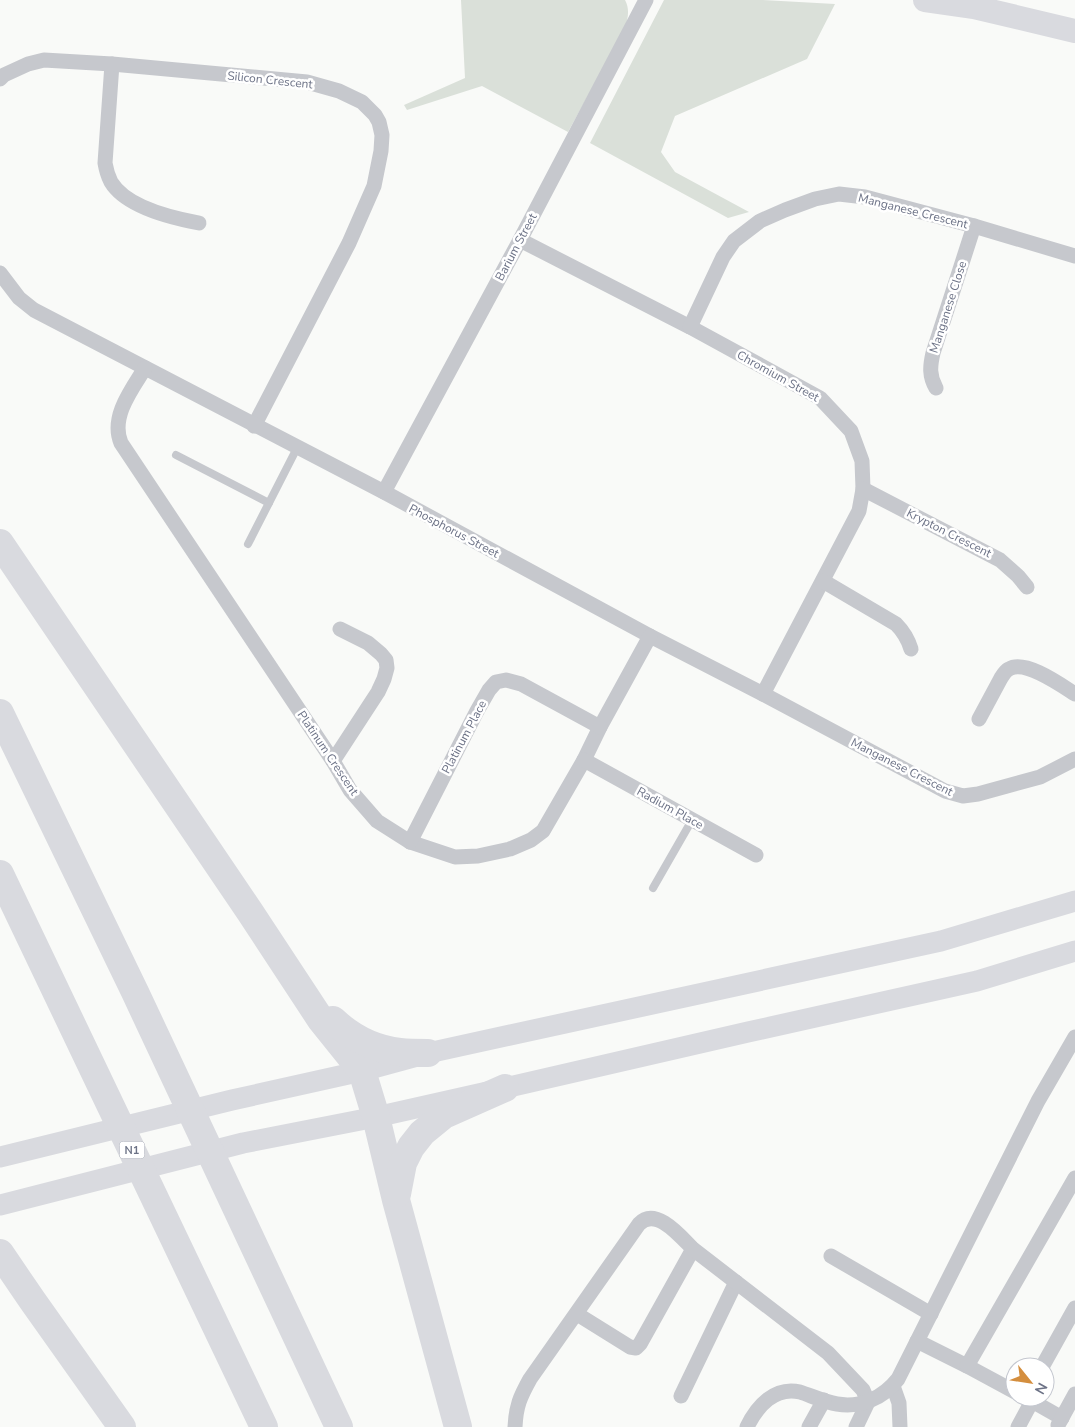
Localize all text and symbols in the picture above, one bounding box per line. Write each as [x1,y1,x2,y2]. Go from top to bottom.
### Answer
street label: Silicon Crescent [227,68,314,93]
street label: Manganese Crescent [856,190,970,233]
street label: Barium Street [491,210,541,284]
street label: Manganese Close [926,259,970,355]
street label: Chromium Street [734,347,823,406]
street label: Phosphorus Street [406,500,503,562]
street label: Krypton Crescent [904,505,995,562]
street label: Platinum Place [438,698,490,776]
street label: Platinum Crescent [294,708,363,799]
street label: Manganese Crescent [848,734,956,800]
street label: Radium Place [634,783,706,833]
road number: N1 [120,1142,144,1158]
north arrow [1005,1357,1055,1407]
text: N [1030,1379,1052,1398]

